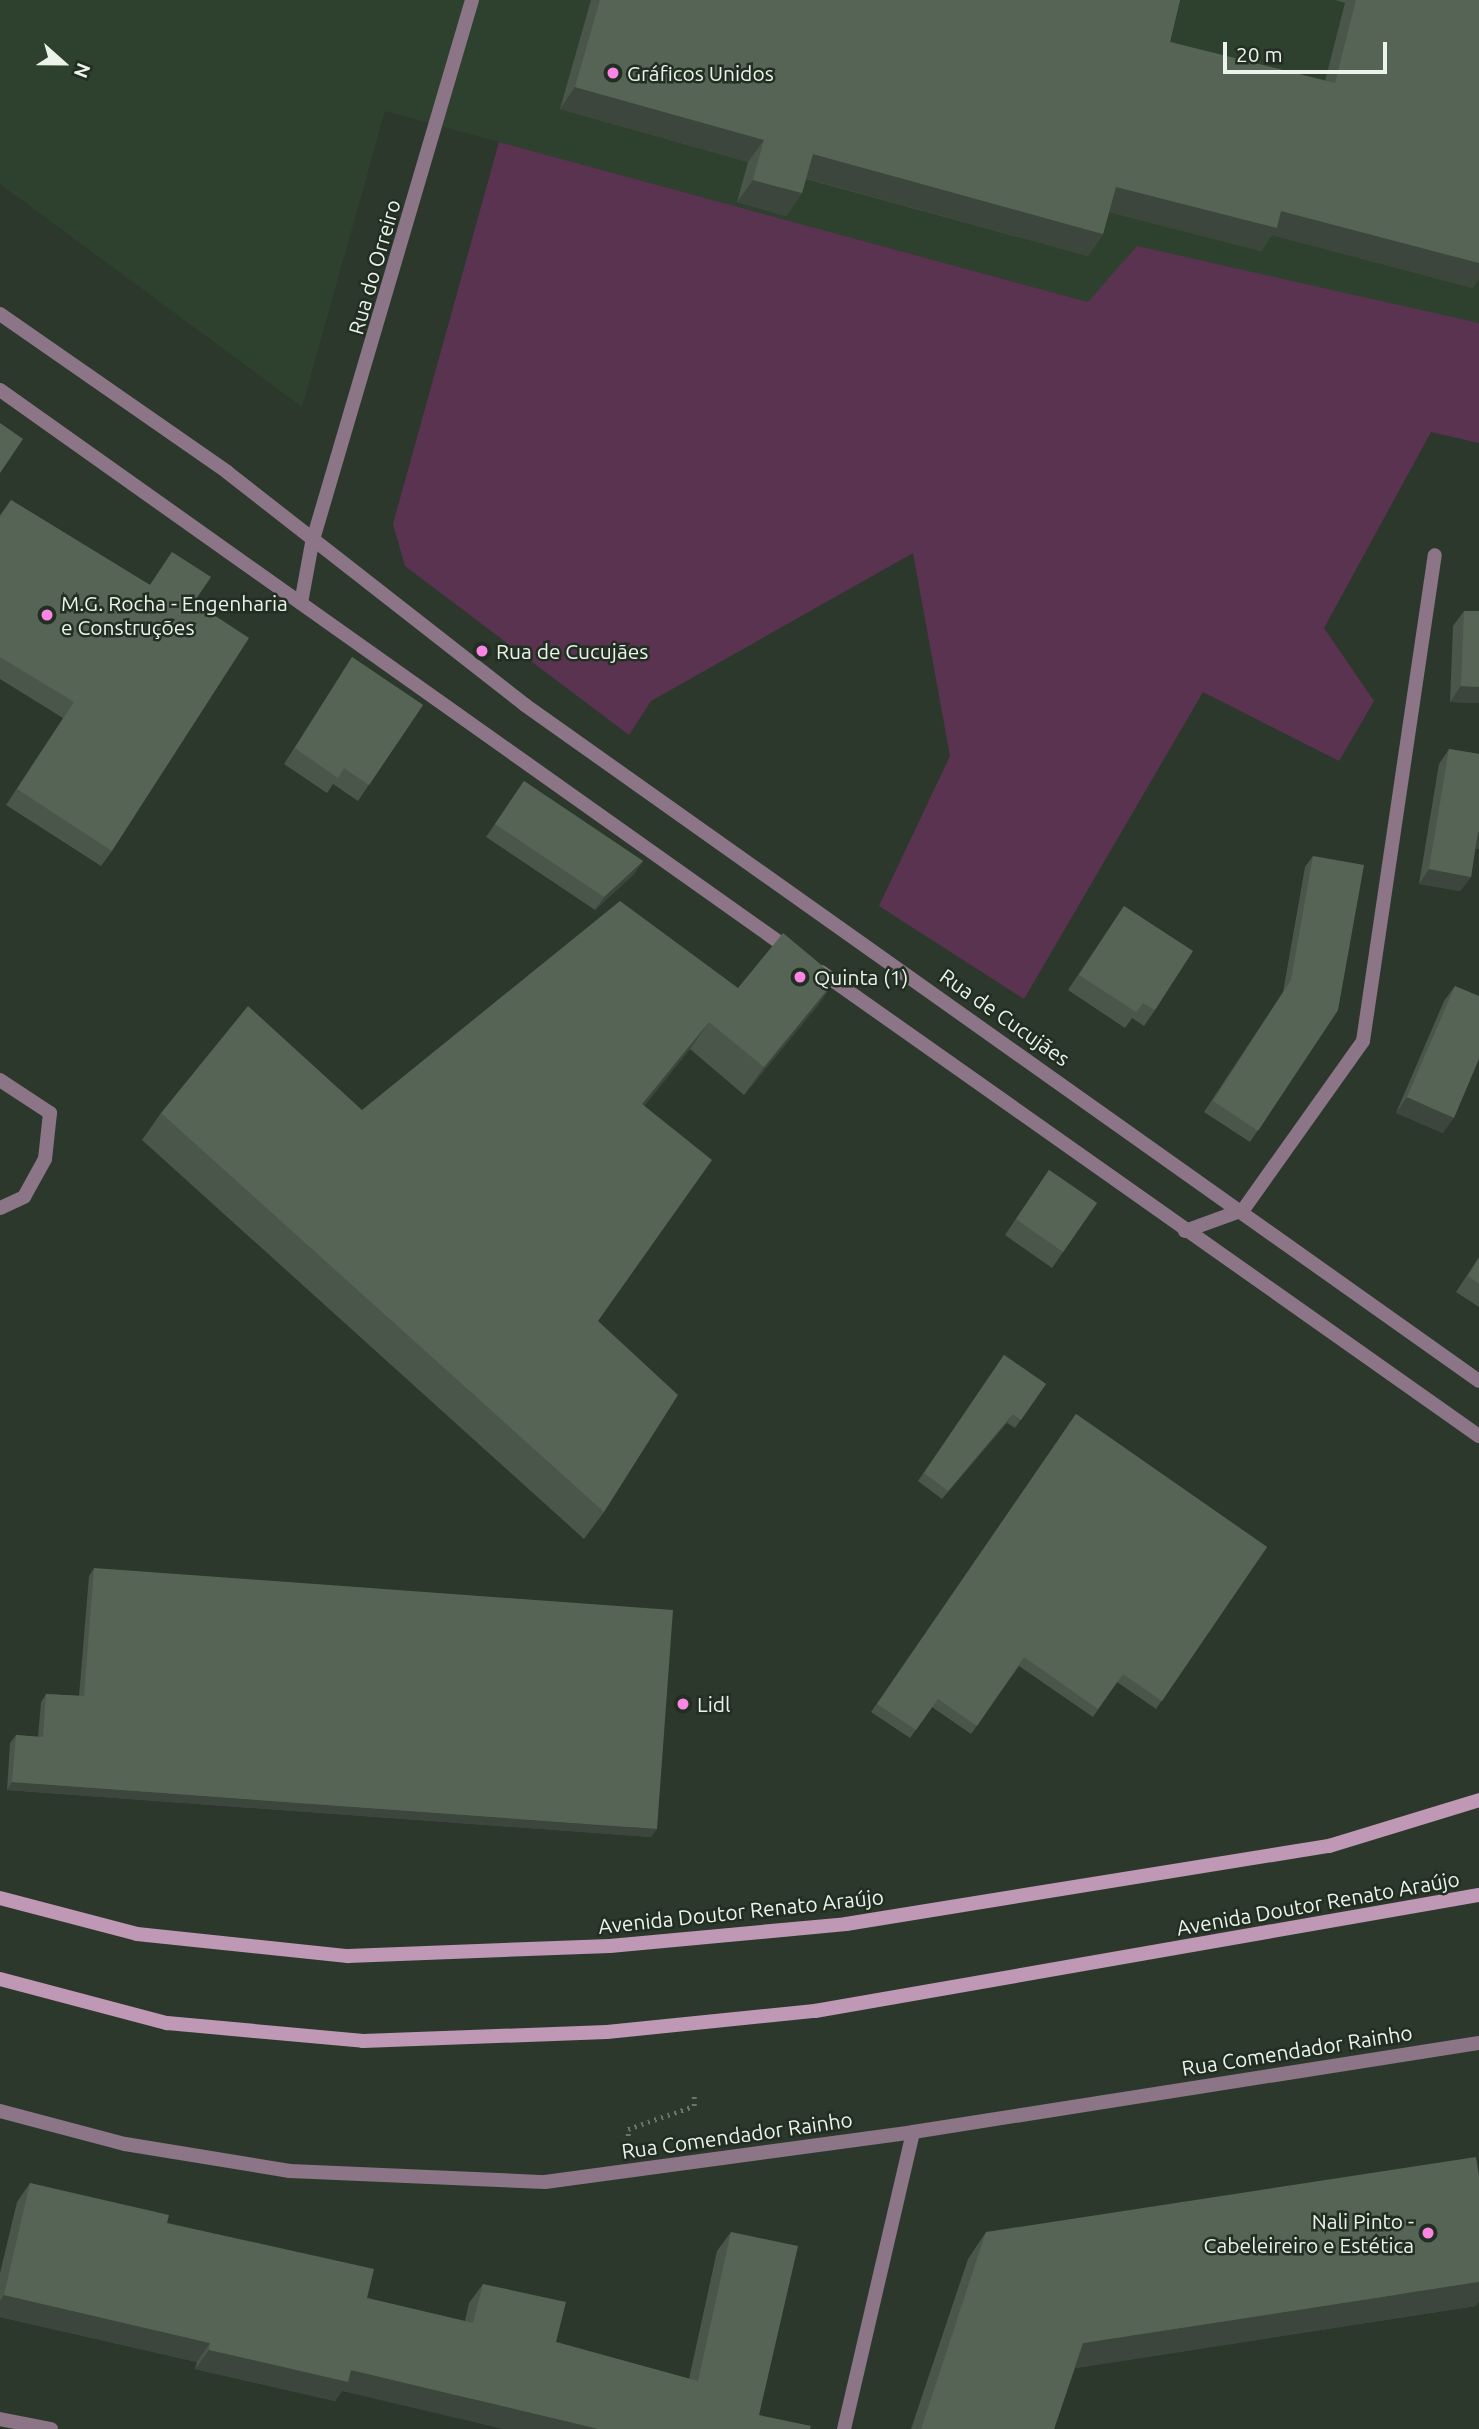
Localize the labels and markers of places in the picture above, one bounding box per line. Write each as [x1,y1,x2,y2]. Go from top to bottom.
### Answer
place label: Gráficos Unidos [627,60,774,86]
marker: Gráficos Unidos [605,65,621,81]
place label: M.G. Rocha - Engenharia e Construções [61,590,288,640]
marker: M.G. Rocha - Engenharia e Construções [39,607,55,623]
place label: Rua de Cucujães [496,638,648,664]
marker: Rua de Cucujães [474,643,490,659]
place label: Quinta (1) [814,964,908,990]
marker: Quinta (1) [792,969,808,985]
place label: Lidl [697,1691,731,1717]
marker: Lidl [675,1696,691,1712]
place label: Nali Pinto - Cabeleireiro e Estética [1204,2208,1414,2258]
marker: Nali Pinto - Cabeleireiro e Estética [1420,2225,1436,2241]

